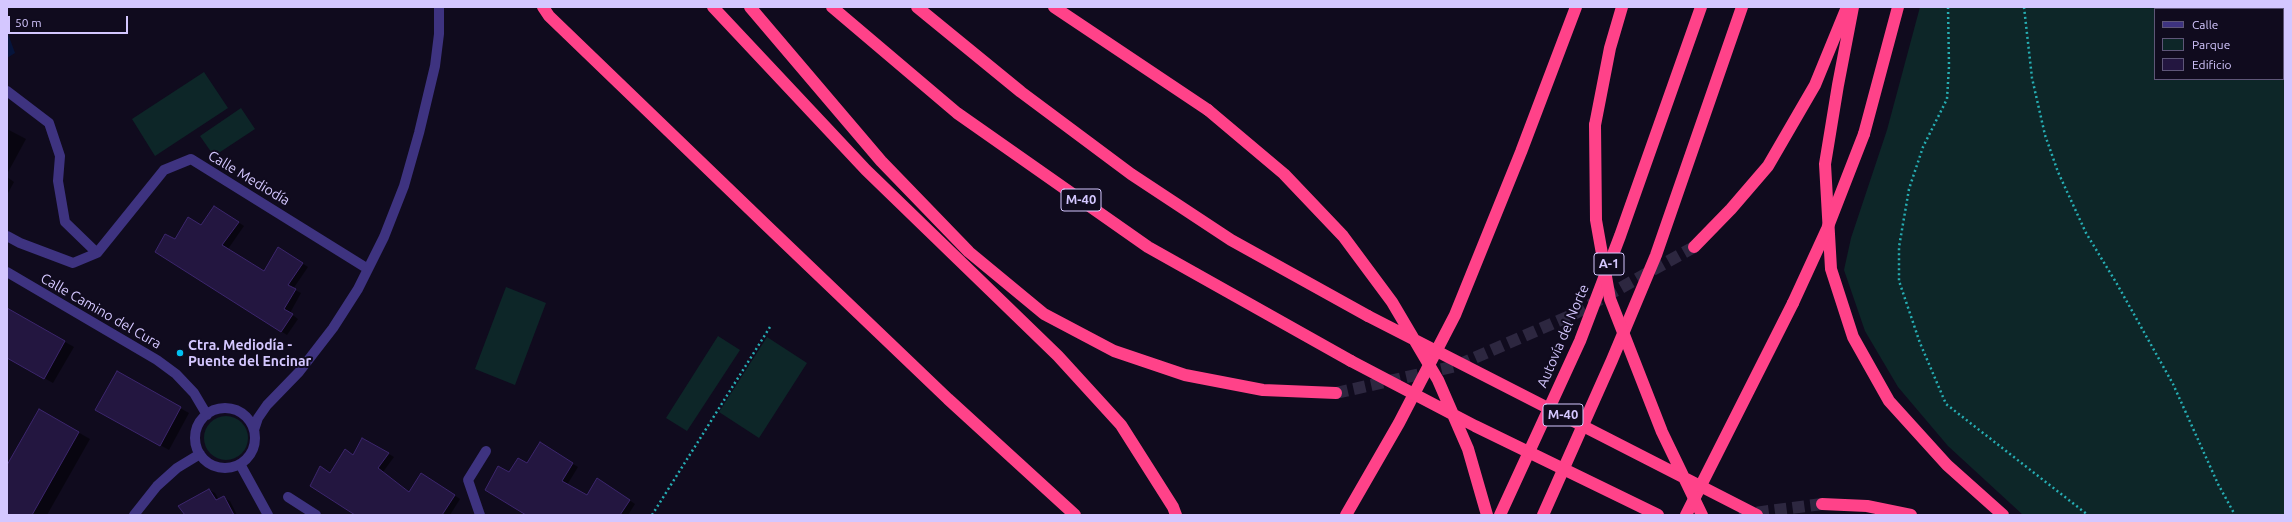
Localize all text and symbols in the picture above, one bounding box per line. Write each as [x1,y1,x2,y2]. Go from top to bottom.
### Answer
scale bar [10,8,130,34]
legend [2154,8,2284,80]
text: 50 m [15,16,42,29]
text: Calle [2192,18,2218,31]
text: Parque [2192,38,2230,51]
text: Edificio [2192,58,2232,71]
street label: Calle Mediodía [205,147,293,209]
road number: M-40 [1061,189,1101,211]
road number: A-1 [1594,253,1624,275]
street label: Calle Camino del Cura [38,270,164,352]
street label: Autovía del Norte [1534,282,1592,390]
place label: Ctra. Mediodía - Puente del Encinar [188,337,311,370]
marker: Ctra. Mediodía - Puente del Encinar [175,348,185,358]
road number: M-40 [1543,404,1583,426]

